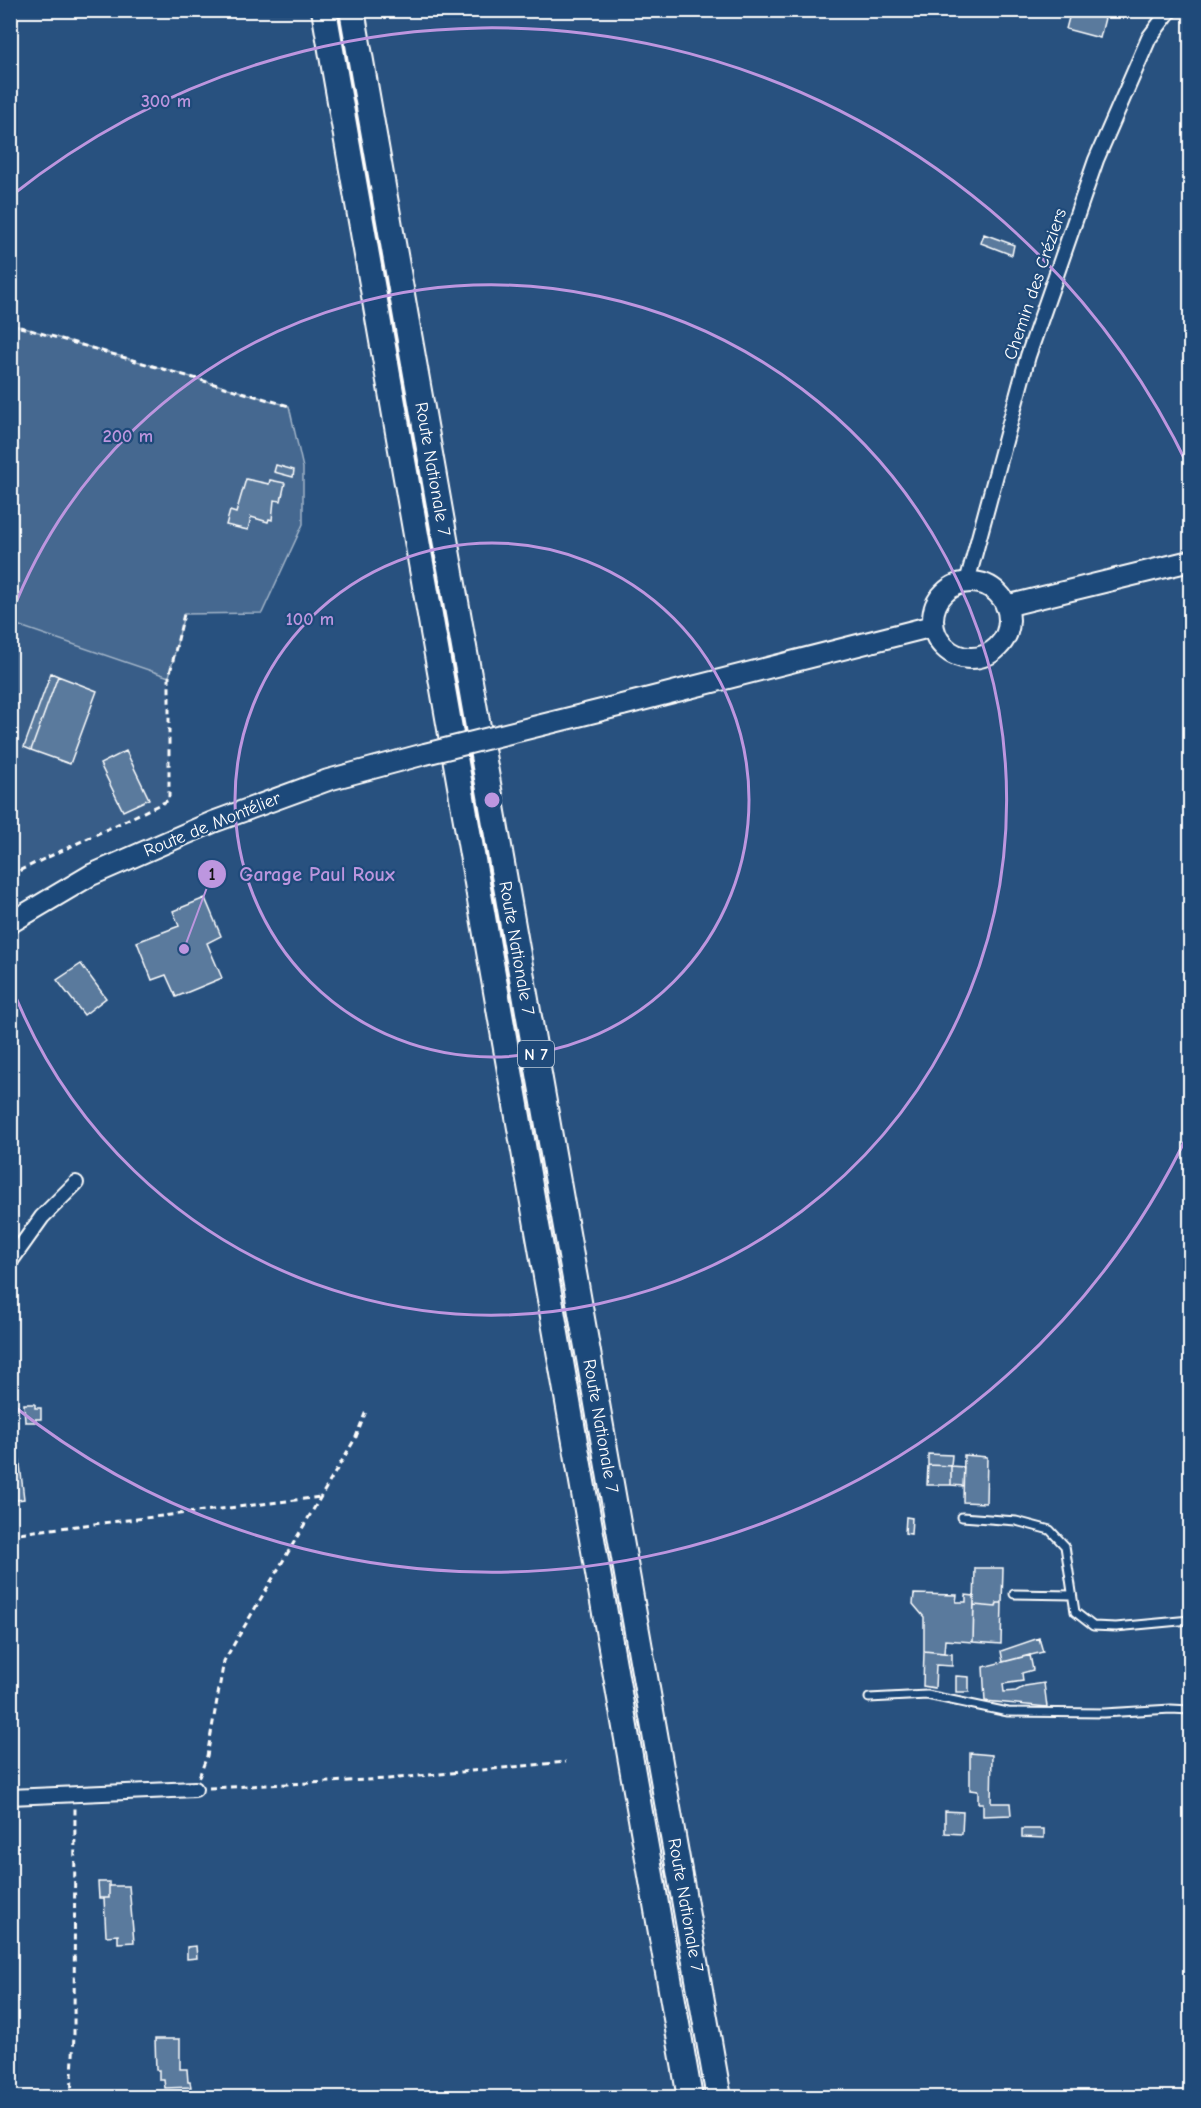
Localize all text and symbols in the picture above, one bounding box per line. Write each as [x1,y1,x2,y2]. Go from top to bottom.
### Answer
text: 300 m [141,91,191,112]
street label: Chemin des Créziers [1000,206,1071,363]
street label: Route Nationale 7 [410,401,455,538]
text: 200 m [103,426,153,447]
text: 100 m [286,609,334,630]
street label: Route de Montélier [141,787,285,862]
centre of rings [482,790,502,810]
callout: Garage Paul Roux [197,855,407,893]
text: Garage Paul Roux [239,863,395,886]
text: 1 [208,864,216,885]
street label: Route Nationale 7 [494,880,539,1017]
road number: N 7 [518,1041,554,1067]
street label: Route Nationale 7 [578,1358,623,1495]
street label: Route Nationale 7 [663,1837,708,1974]

